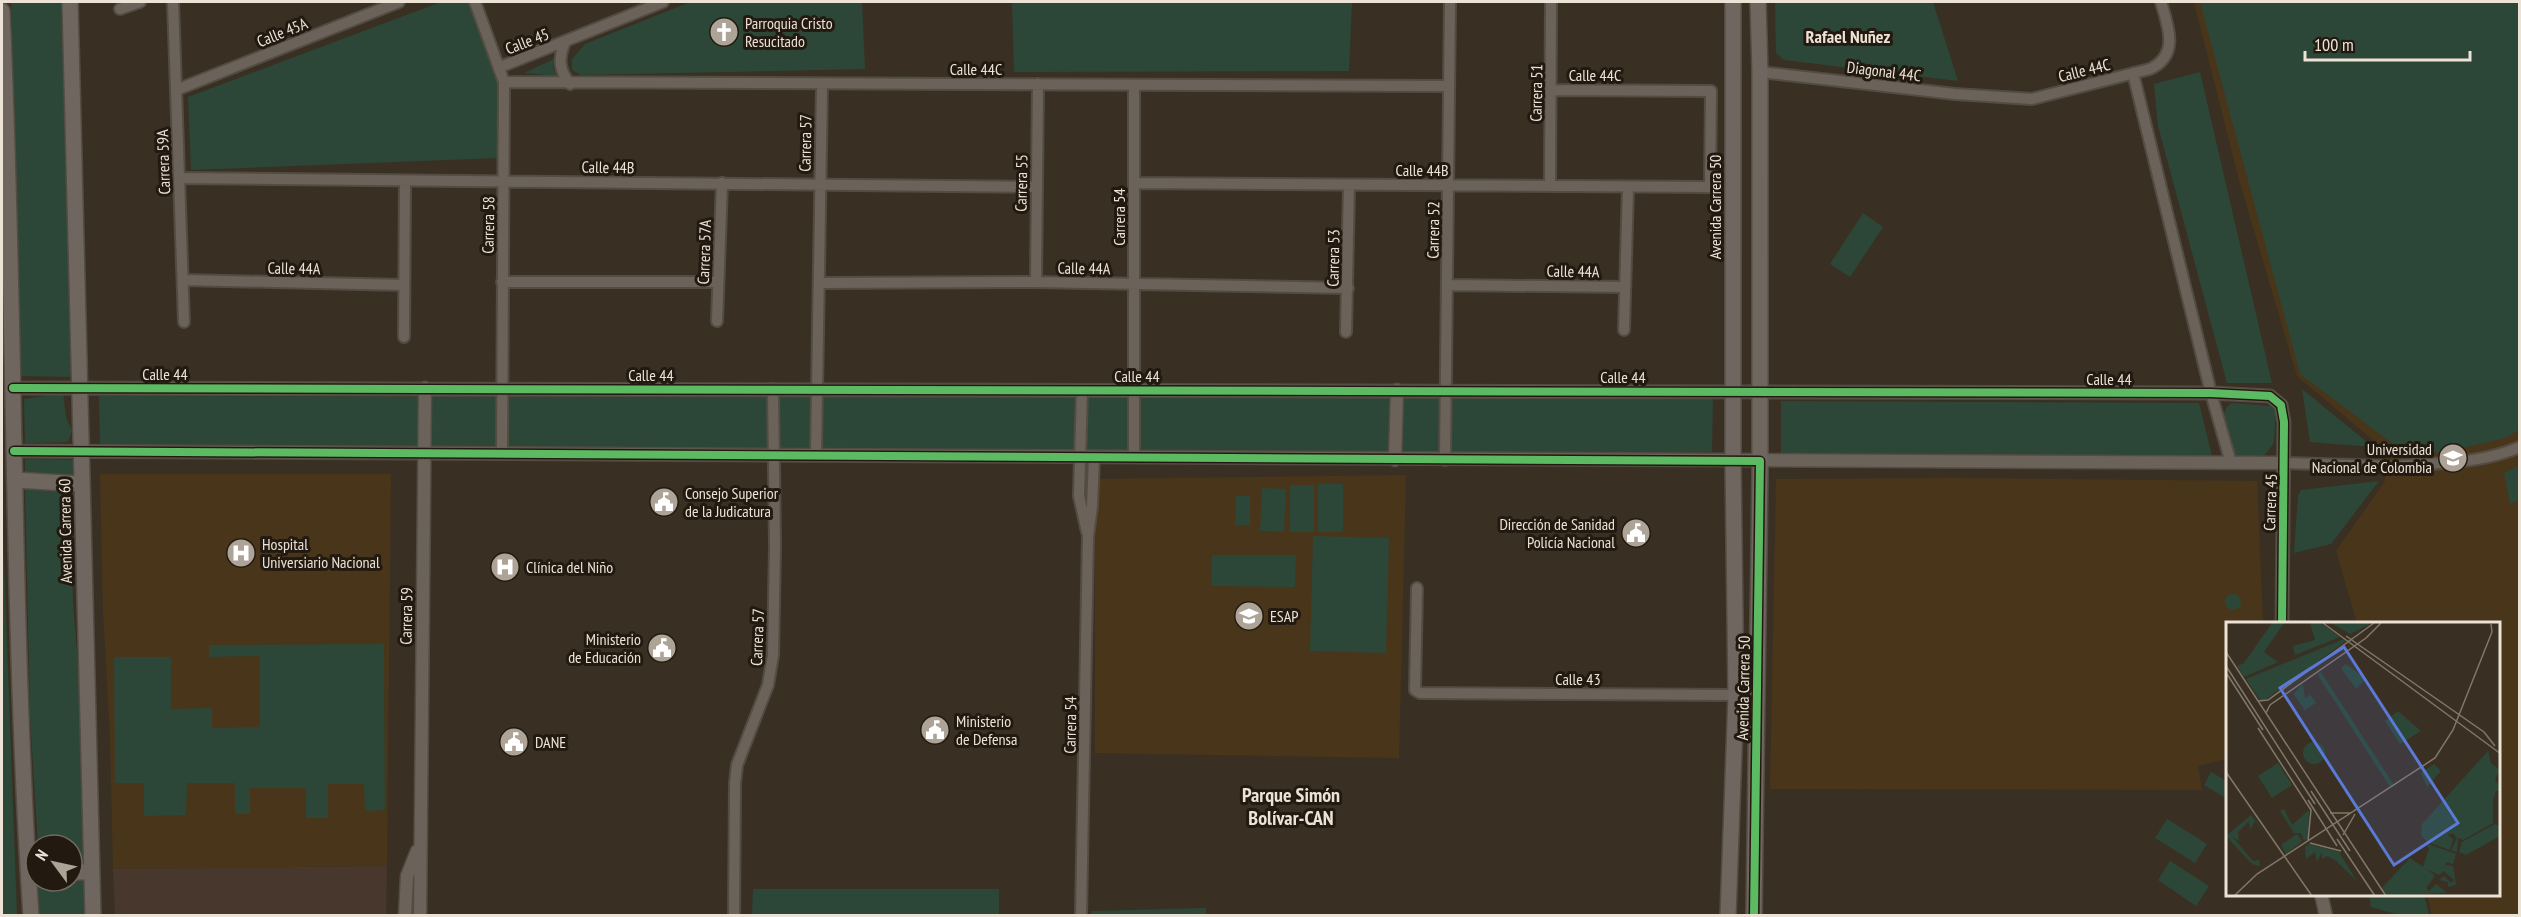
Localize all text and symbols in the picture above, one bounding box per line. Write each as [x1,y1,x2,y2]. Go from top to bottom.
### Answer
street label: Calle 45A [254,13,311,51]
place label: Parroquia Cristo Resucitado [745,13,833,51]
church icon: Parroquia Cristo Resucitado [708,16,740,48]
street label: Calle 45 [502,24,552,58]
scale bar [2305,24,2470,62]
district label: Rafael Nuñez [1806,25,1891,48]
text: 100 m [2314,33,2354,56]
street label: Calle 44C [2056,54,2112,86]
street label: Diagonal 44C [1846,57,1922,85]
street label: Calle 44C [950,59,1002,79]
street label: Carrera 51 [1525,64,1547,122]
street label: Calle 44C [1569,65,1621,85]
street label: Carrera 57 [794,114,816,172]
street label: Carrera 59A [152,129,174,195]
street label: Carrera 55 [1010,154,1032,212]
street label: Avenida Carrera 50 [1705,155,1725,259]
street label: Calle 44B [581,157,635,177]
street label: Calle 44B [1396,160,1448,180]
street label: Carrera 54 [1109,188,1129,246]
street label: Carrera 58 [477,196,499,254]
street label: Carrera 52 [1422,201,1444,259]
street label: Carrera 57A [693,219,715,285]
street label: Carrera 53 [1322,229,1344,287]
street label: Calle 44A [267,258,321,278]
street label: Calle 44A [1057,258,1111,278]
street label: Calle 44A [1546,261,1600,281]
street label: Calle 44 [142,364,188,384]
street label: Calle 44 [628,365,674,385]
street label: Calle 44 [1114,366,1160,386]
street label: Calle 44 [1600,367,1646,387]
street label: Calle 44 [2086,369,2132,389]
place label: Universidad Nacional de Colombia [2312,439,2432,477]
school or university icon: Universidad Nacional de Colombia [2437,442,2469,474]
street label: Carrera 45 [2259,473,2281,531]
street label: Avenida Carrera 60 [54,479,76,583]
place label: Consejo Superior de la Judicatura [685,483,779,521]
public building icon: Consejo Superior de la Judicatura [648,486,680,518]
place label: Dirección de Sanidad Policía Nacional [1499,514,1615,552]
public building icon: Dirección de Sanidad Policía Nacional [1620,517,1652,549]
place label: Hospital Universiario Nacional [262,534,380,572]
hospital icon: Hospital Universiario Nacional [225,537,257,569]
hospital icon: Clínica del Niño [489,551,521,583]
place label: Clínica del Niño [526,557,613,577]
street label: Carrera 59 [395,587,417,645]
school or university icon: ESAP [1233,600,1265,632]
place label: ESAP [1270,606,1299,626]
street label: Carrera 57 [746,608,768,666]
inset map [2226,622,2500,896]
place label: Ministerio de Educación [568,629,641,667]
public building icon: Ministerio de Educación [646,632,678,664]
street label: Avenida Carrera 50 [1732,636,1754,740]
street label: Calle 43 [1555,669,1601,689]
street label: Carrera 54 [1059,696,1081,754]
place label: Ministerio de Defensa [956,711,1017,749]
public building icon: Ministerio de Defensa [919,714,951,746]
public building icon: DANE [498,726,530,758]
place label: DANE [535,732,566,752]
district label: Parque Simón Bolívar-CAN [1242,782,1340,831]
north arrow [24,833,84,893]
text: N [31,846,52,864]

